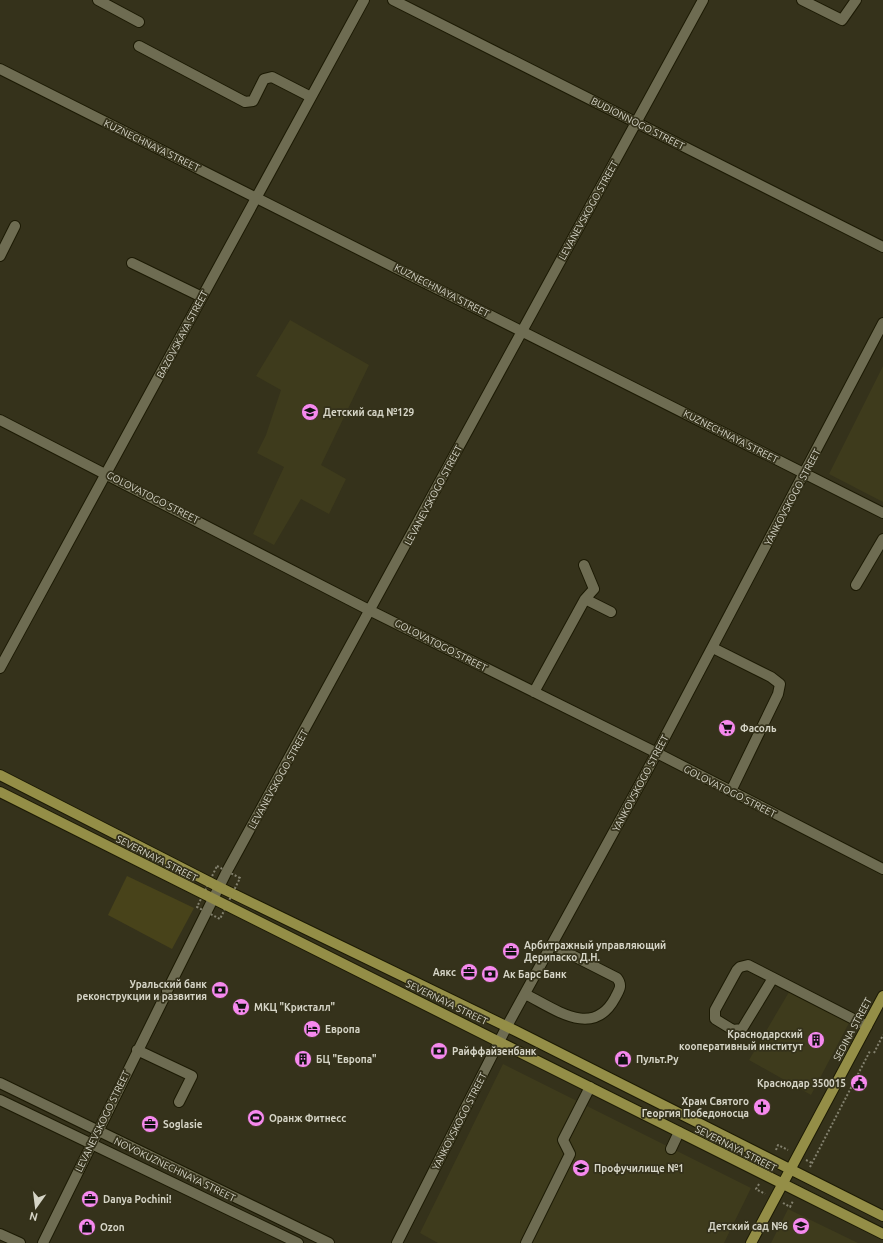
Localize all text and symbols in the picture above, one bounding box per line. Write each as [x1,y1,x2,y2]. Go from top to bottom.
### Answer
street label: BUDIONNOGO STREET [589,95,687,152]
street label: KUZNECHNAYA STREET [102,118,202,174]
street label: LEVANEVSKOGO STREET [557,158,620,262]
street label: KUZNECHNAYA STREET [393,262,491,319]
street label: BAZOVSKAYA STREET [155,288,210,380]
school or university icon: Детский сад №129 [300,402,320,422]
place label: Детский сад №129 [323,407,415,418]
street label: KUZNECHNAYA STREET [682,408,780,465]
street label: LEVANEVSKOGO STREET [402,443,465,547]
street label: YANKOVSKOGO STREET [762,447,823,547]
street label: GOLOVATOGO STREET [105,469,201,526]
street label: GOLOVATOGO STREET [393,617,489,674]
supermarket icon: Фасоль [717,718,737,738]
place label: Фасоль [740,723,777,734]
street label: LEVANEVSKOGO STREET [247,727,310,831]
street label: YANKOVSKOGO STREET [610,733,671,833]
street label: GOLOVATOGO STREET [682,763,778,820]
street label: SEVERNAYA STREET [114,833,200,884]
place label: Арбитражный управляющий Дерипаско Д.Н. [524,940,666,963]
office icon: Арбитражный управляющий Дерипаско Д.Н. [501,941,521,961]
office icon: Аякс [459,962,479,982]
bank icon: Ак Барс Банк [480,964,500,984]
place label: Аякс [433,967,456,978]
place label: Ак Барс Банк [503,969,567,980]
street label: SEVERNAYA STREET [404,978,490,1027]
place label: Уральский банк реконструкции и развития [76,979,207,1002]
bank icon: Уральский банк реконструкции и развития [210,980,230,1000]
street label: SEDINA STREET [831,995,874,1063]
supermarket icon: МКЦ "Кристалл" [231,997,251,1017]
place label: МКЦ "Кристалл" [254,1002,335,1013]
hotel icon: Европа [302,1019,322,1039]
place label: Европа [325,1024,360,1035]
place label: Краснодарский кооперативный институт [679,1029,803,1052]
building icon: Краснодарский кооперативный институт [806,1030,826,1050]
bank icon: Райффайзенбанк [429,1041,449,1061]
place label: Райффайзенбанк [452,1046,537,1057]
building icon: БЦ "Европа" [293,1049,313,1069]
shop icon: Пульт.Ру [613,1049,633,1069]
place label: БЦ "Европа" [316,1054,376,1065]
place label: Пульт.Ру [636,1054,679,1065]
street label: LEVANEVSKOGO STREET [73,1068,132,1174]
street label: YANKOVSKOGO STREET [430,1070,489,1172]
public building icon: Краснодар 350015 [849,1073,869,1093]
place label: Краснодар 350015 [757,1078,846,1089]
place label: Храм Святого Георгия Победоносца [642,1096,749,1119]
church icon: Храм Святого Георгия Победоносца [752,1097,772,1117]
sports icon: Оранж Фитнесс [246,1108,266,1128]
place label: Оранж Фитнесс [269,1113,346,1124]
office icon: Soglasie [140,1114,160,1134]
place label: Soglasie [163,1119,203,1130]
street label: SEVERNAYA STREET [693,1123,779,1174]
street label: NOVOKUZNECHNAYA STREET [112,1135,238,1204]
school or university icon: Профучилище №1 [571,1158,591,1178]
place label: Профучилище №1 [594,1163,684,1174]
north arrow [16,1187,56,1227]
office icon: Danya Pochini! [80,1189,100,1209]
place label: Danya Pochini! [103,1194,172,1205]
text: N [28,1210,39,1224]
school or university icon: Детский сад №6 [791,1216,811,1236]
shop icon: Ozon [77,1217,97,1237]
place label: Детский сад №6 [708,1221,788,1232]
place label: Ozon [100,1222,125,1233]

